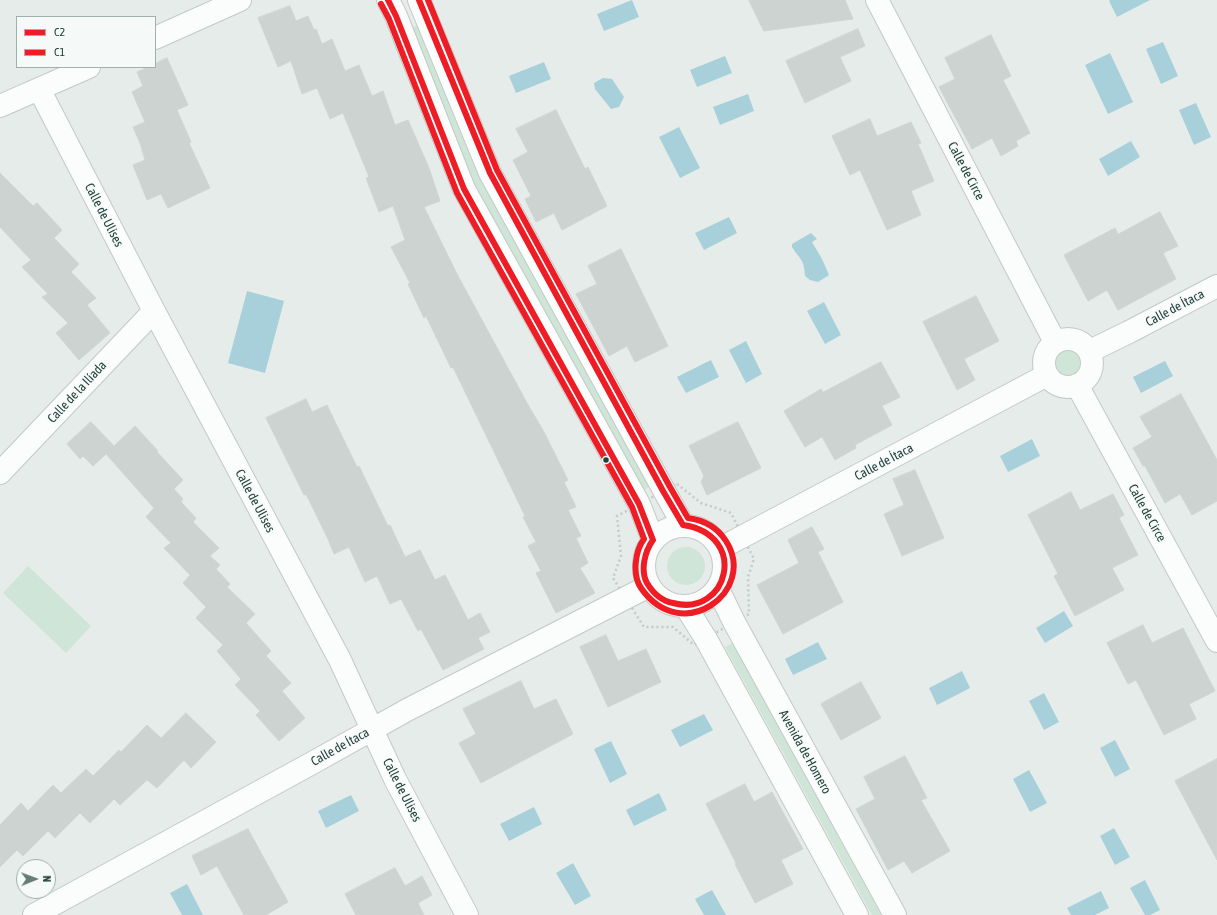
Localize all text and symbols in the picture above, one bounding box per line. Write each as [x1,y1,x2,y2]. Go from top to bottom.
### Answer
legend [16,16,156,68]
text: C2 [54,25,65,39]
text: C1 [54,45,65,59]
street label: Calle de Circe [944,139,988,203]
street label: Calle de Ulises [81,181,127,249]
street label: Calle de Ítaca [1143,286,1207,330]
street label: Calle de la Ilíada [44,358,110,426]
street label: Calle de Ítaca [852,440,916,484]
unlabelled marker [601,455,611,465]
street label: Calle de Ulises [232,467,278,535]
street label: Calle de Circe [1125,481,1169,545]
street label: Avenida de Homero [776,707,834,797]
street label: Calle de Ítaca [308,725,372,769]
street label: Calle de Ulises [379,756,425,824]
north arrow [16,859,56,899]
text: N [41,875,53,882]

